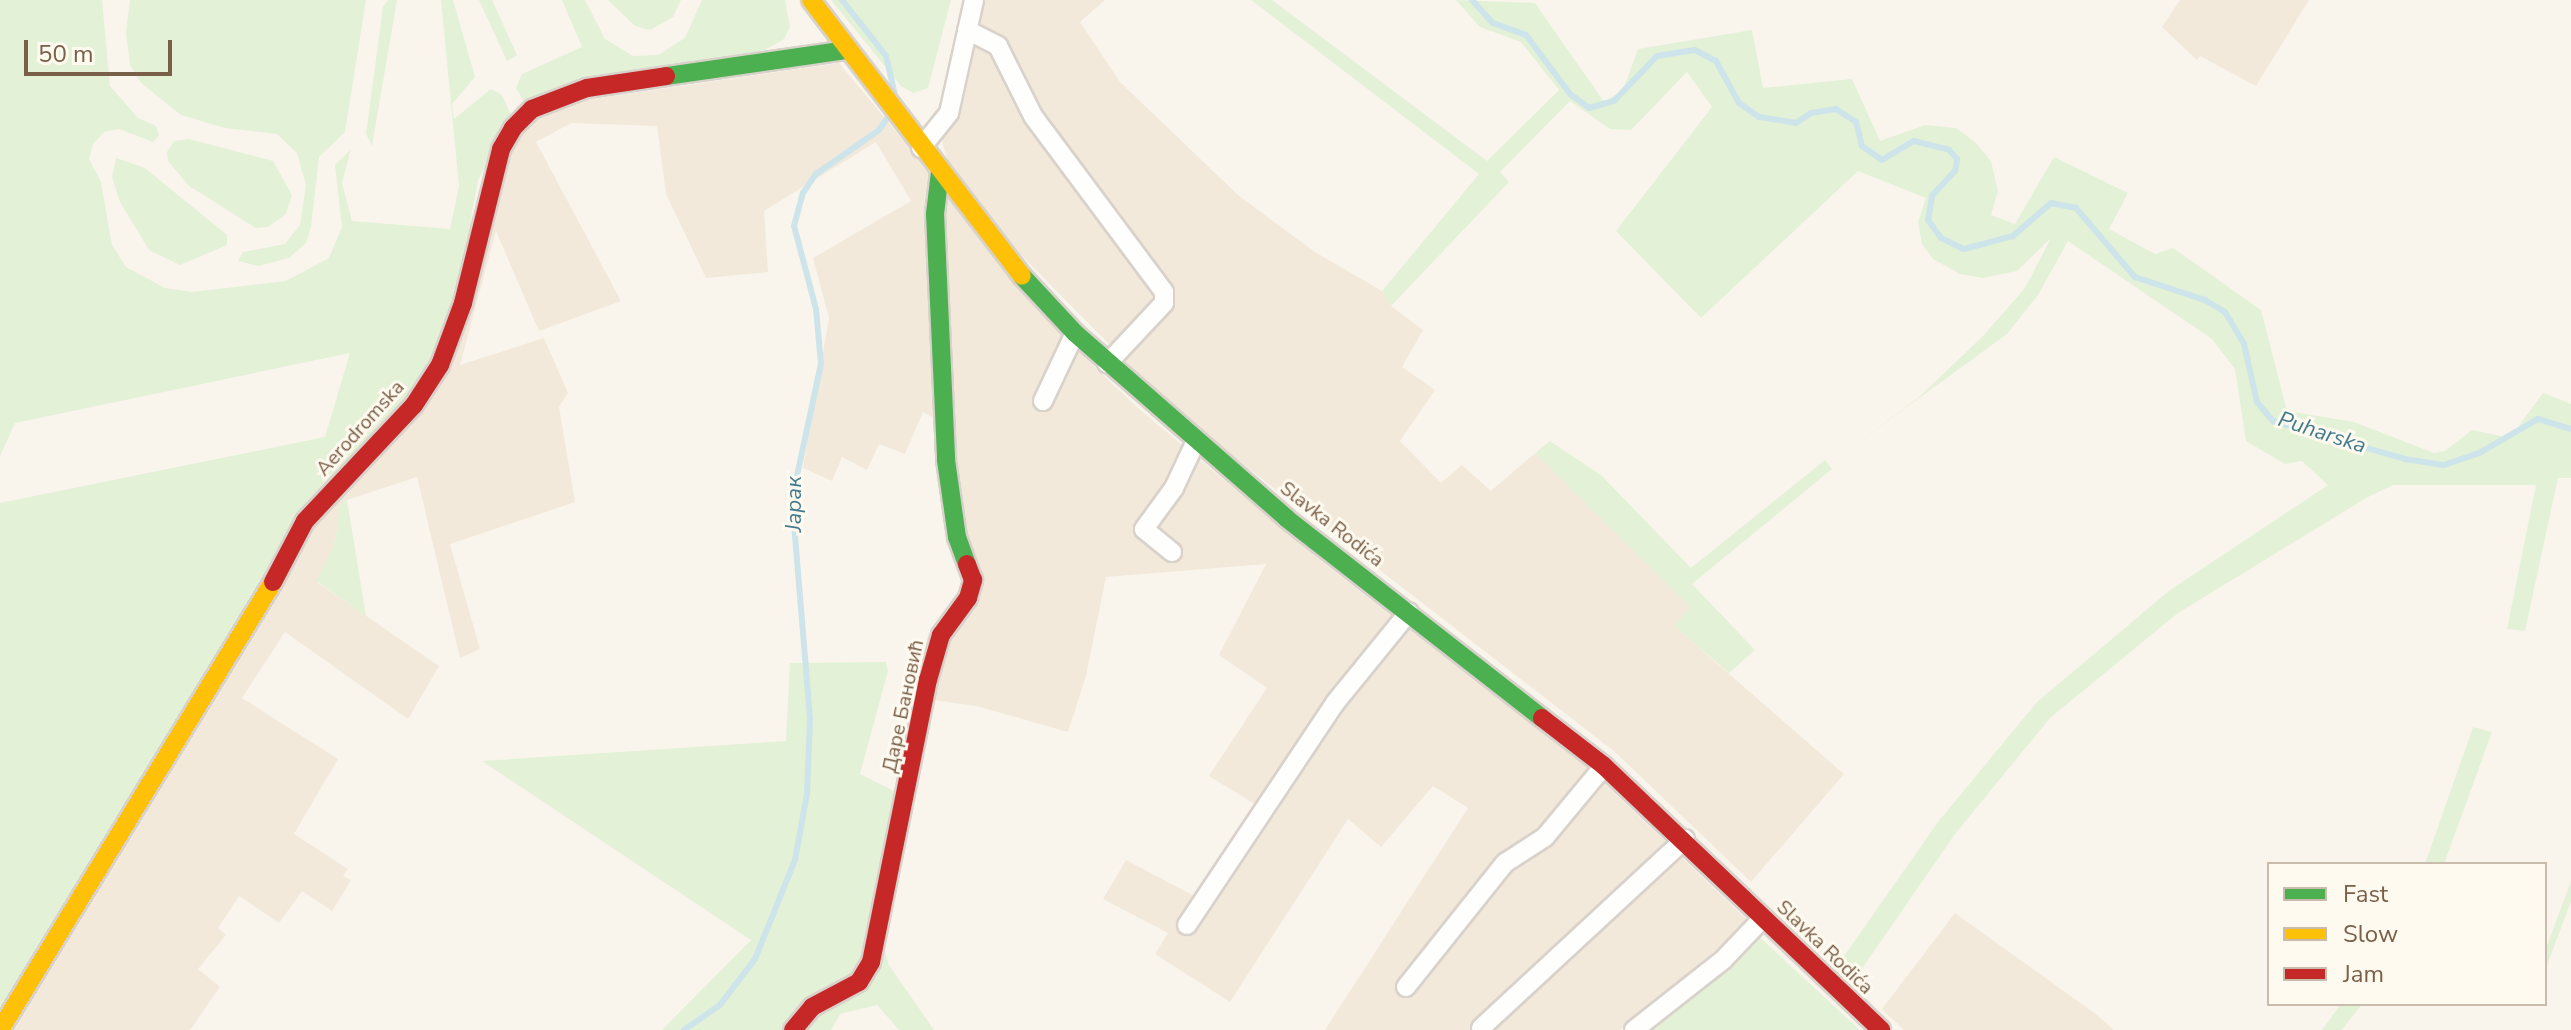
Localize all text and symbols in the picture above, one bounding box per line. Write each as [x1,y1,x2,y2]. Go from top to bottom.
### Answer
scale bar [28,24,176,74]
text: 50 m [38,38,94,70]
street label: Aerodromska [311,375,409,481]
water label: Puharska [2275,406,2369,460]
water label: Јарак [782,476,808,532]
street label: Slavka Rodića [1275,476,1389,572]
street label: Даре Бановић [877,637,929,775]
legend [2267,862,2547,1006]
text: Fast [2343,878,2388,910]
street label: Slavka Rodića [1772,895,1878,999]
text: Slow [2343,918,2398,950]
text: Jam [2343,958,2384,990]

